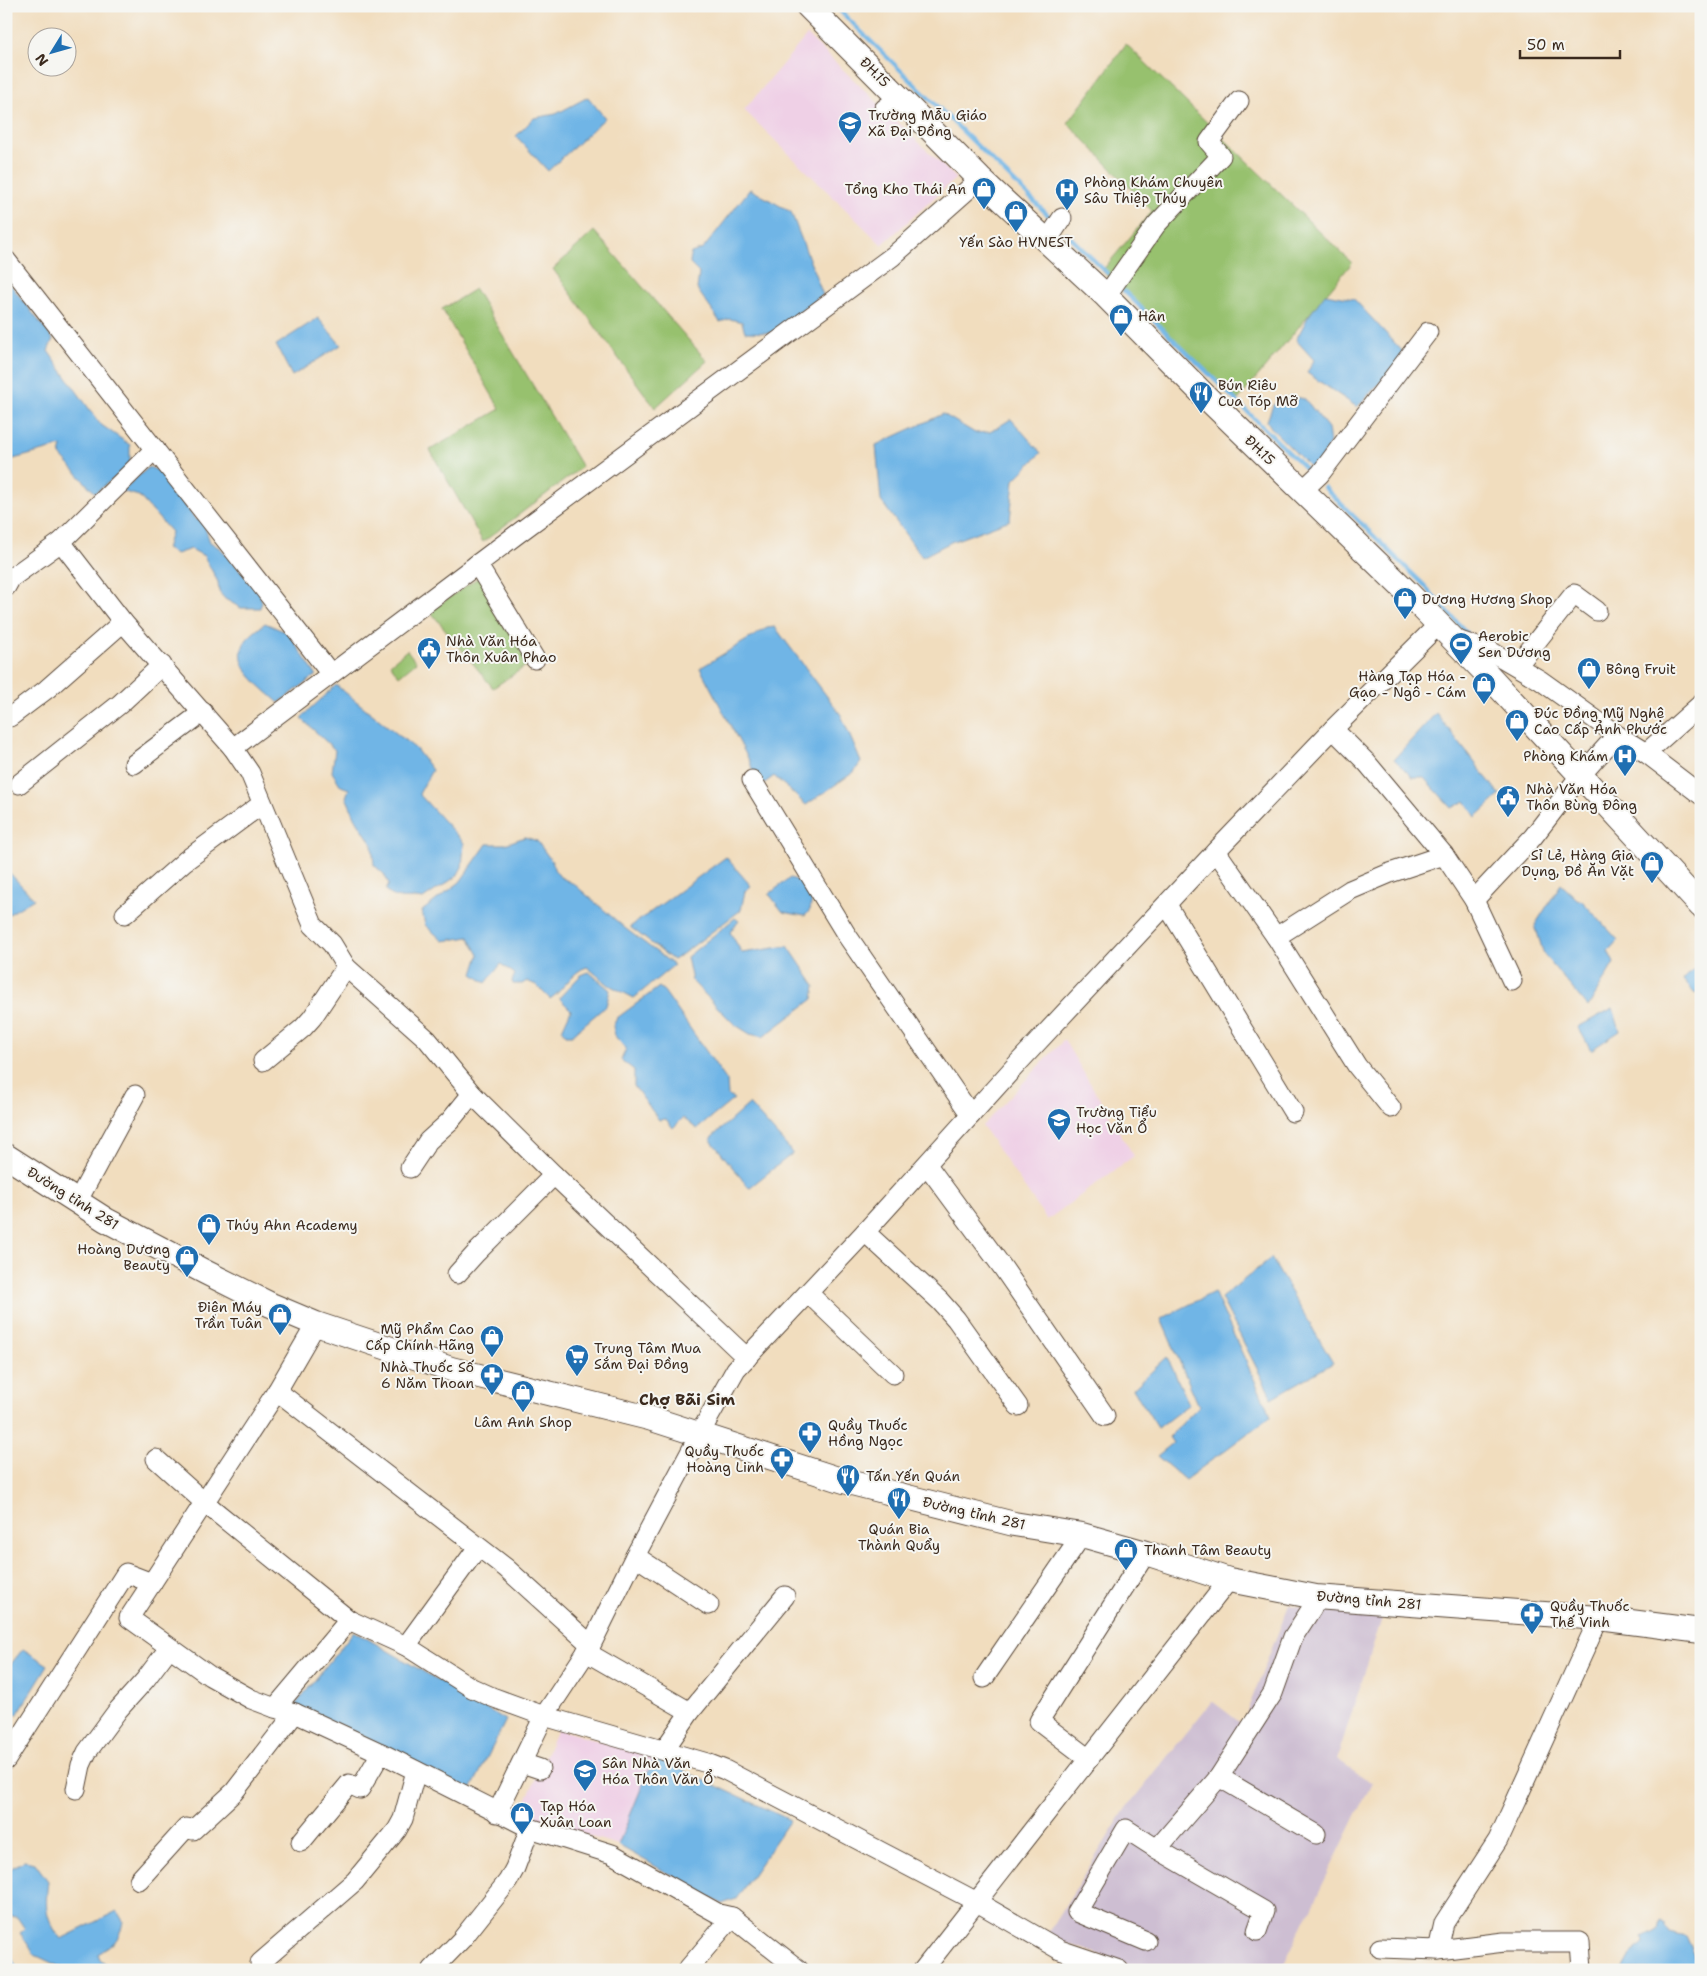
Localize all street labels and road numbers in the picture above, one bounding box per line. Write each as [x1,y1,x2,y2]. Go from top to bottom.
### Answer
street label: ĐH.15 [856,53,894,91]
street label: ĐH.15 [1241,431,1279,469]
street label: Đường tỉnh 281 [24,1163,122,1233]
street label: Đường tỉnh 281 [921,1492,1027,1534]
street label: Đường tỉnh 281 [1316,1586,1422,1614]

